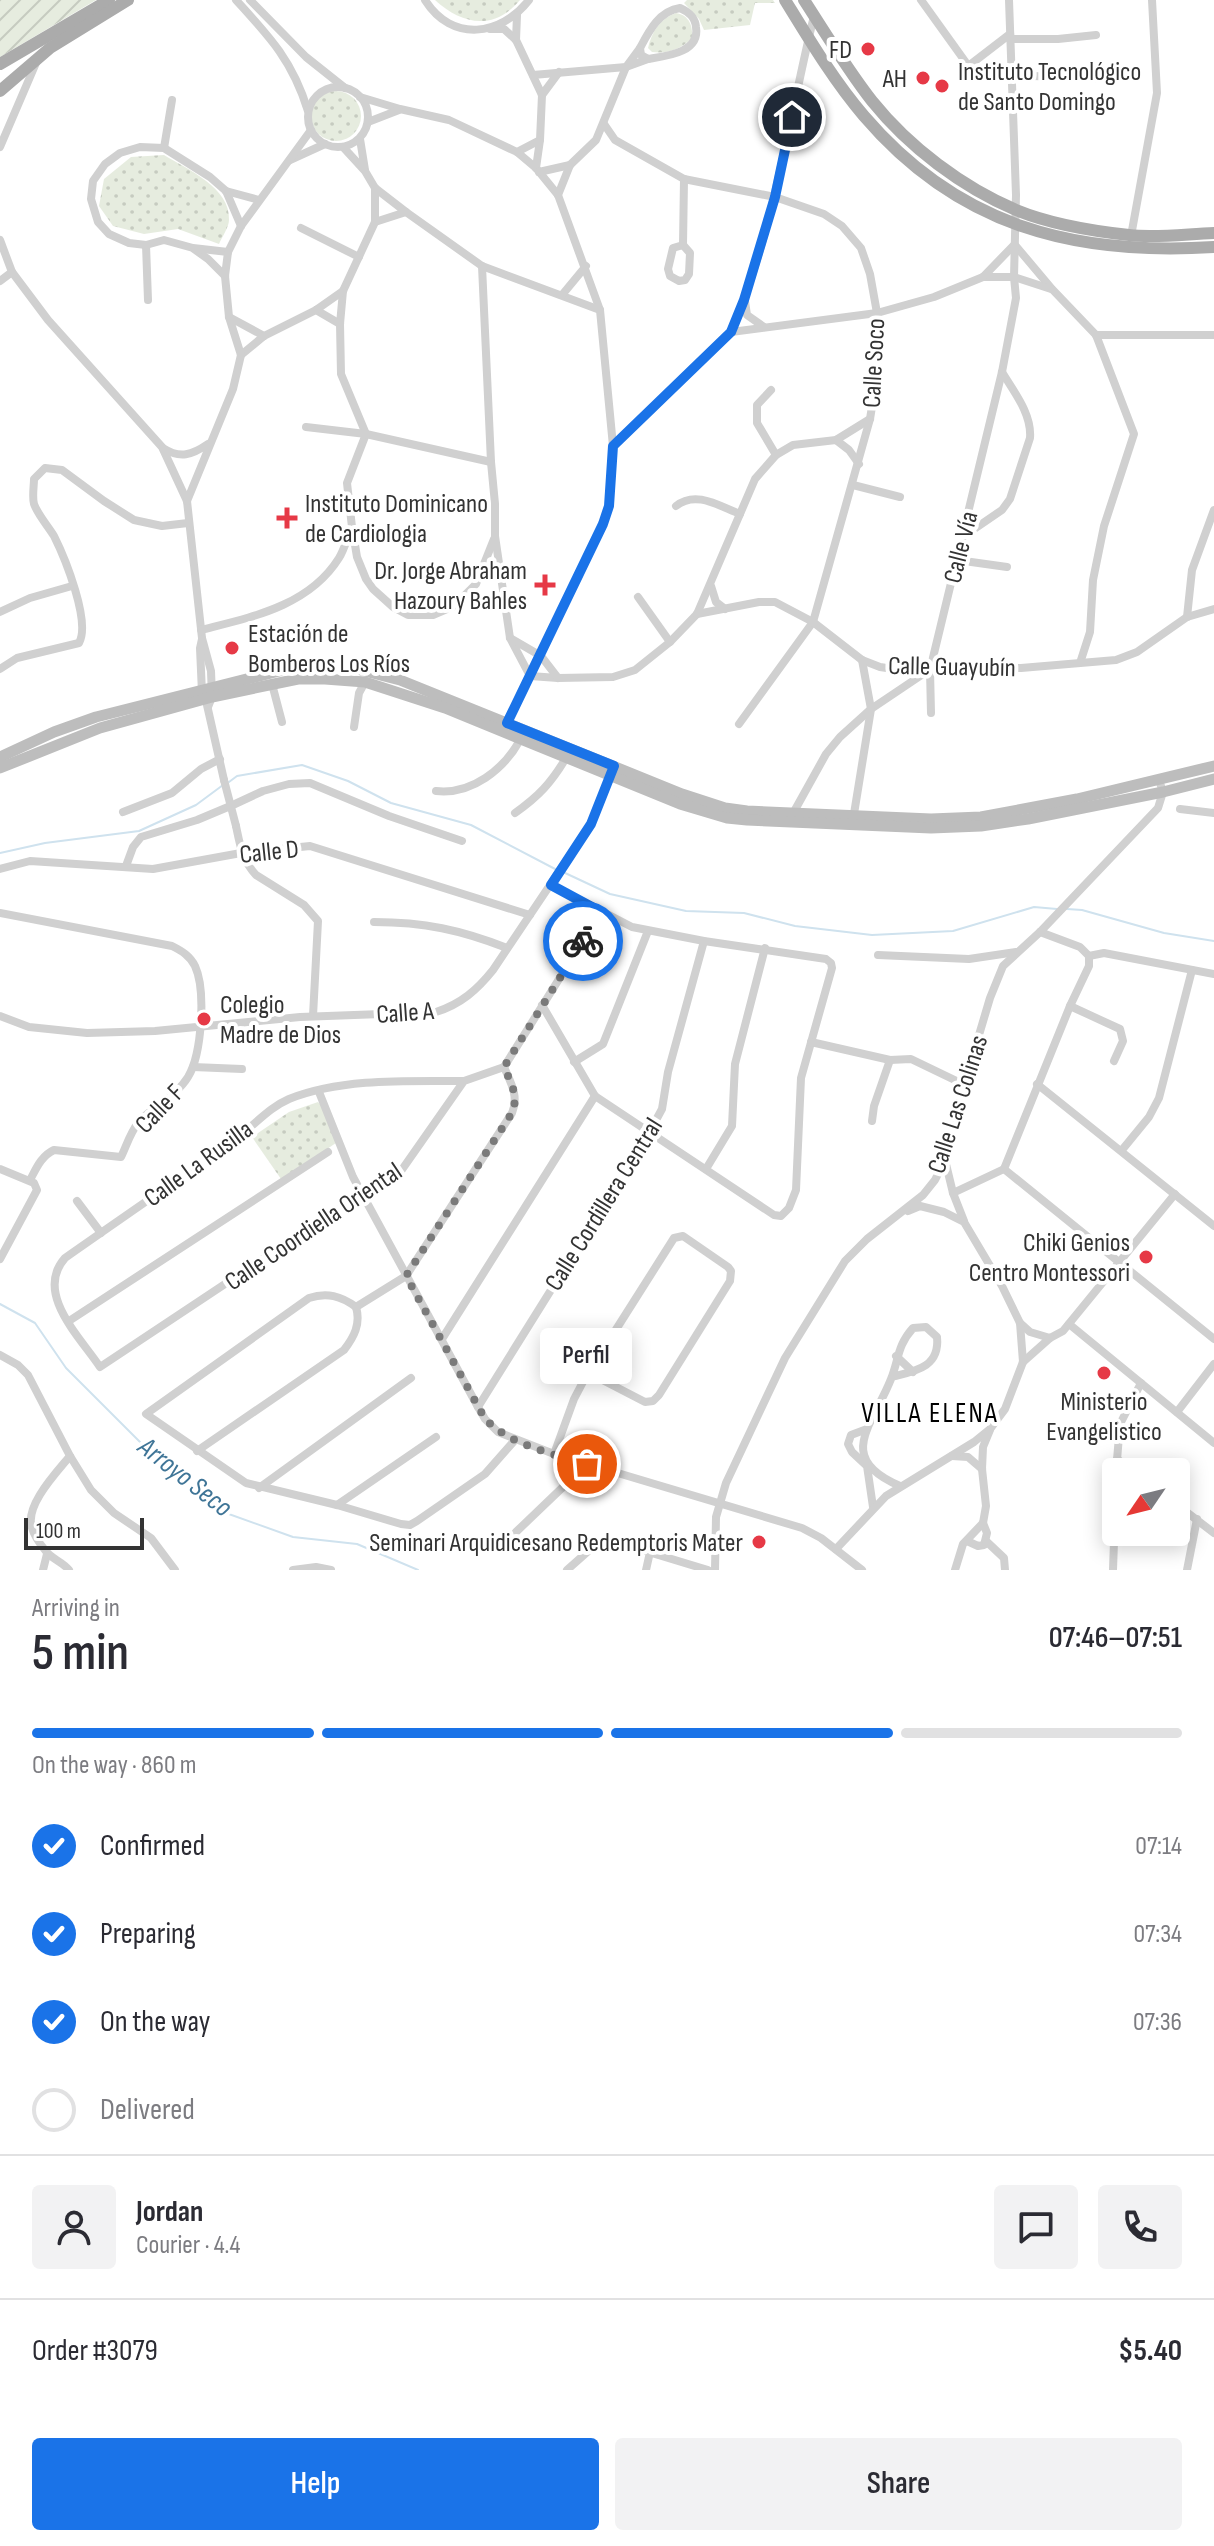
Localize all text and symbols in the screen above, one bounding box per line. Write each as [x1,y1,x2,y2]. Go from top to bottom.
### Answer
place label: FD [829,35,852,66]
marker: FD [859,40,877,58]
place label: Instituto Tecnológico de Santo Domingo [958,57,1141,118]
place label: AH [882,64,907,95]
marker: AH [914,69,932,87]
marker: Instituto Tecnológico de Santo Domingo [933,77,951,95]
pin [758,83,826,151]
icon: home [770,95,814,139]
street label: Calle Soco [857,318,892,409]
place label: Instituto Dominicano de Cardiologia [305,489,488,550]
marker: Instituto Dominicano de Cardiologia [276,507,298,529]
street label: Calle Vía [938,508,985,587]
place label: Dr. Jorge Abraham Hazoury Bahles [374,556,527,617]
marker: Dr. Jorge Abraham Hazoury Bahles [534,574,556,596]
place label: Estación de Bomberos Los Ríos [248,619,410,680]
marker: Estación de Bomberos Los Ríos [223,639,241,657]
street label: Calle Guayubín [888,651,1016,684]
street label: Calle D [238,834,300,871]
courier [543,901,623,981]
icon: bike [561,919,605,963]
place label: Colegio Madre de Dios [220,990,341,1051]
street label: Calle A [375,996,436,1031]
marker: Colegio Madre de Dios [195,1010,213,1028]
street label: Calle Las Colinas [922,1031,995,1177]
street label: Calle F [129,1078,191,1140]
street label: Calle Cordillera Central [539,1113,670,1297]
street label: Calle La Rusilla [138,1114,259,1214]
street label: Calle Coordiella Oriental [219,1157,408,1298]
place label: Chiki Genios Centro Montessori [969,1228,1130,1289]
marker: Chiki Genios Centro Montessori [1137,1248,1155,1266]
callout: Perfil [541,1328,633,1384]
text: Perfil [562,1340,610,1371]
marker: Ministerio Evangelistico [1095,1364,1113,1382]
place label: Ministerio Evangelistico [1046,1387,1162,1448]
district label: VILLA ELENA [861,1397,999,1430]
water label: Arroyo Seco [131,1430,239,1524]
pin [553,1430,621,1498]
icon: bag [565,1442,609,1486]
north arrow [1102,1458,1190,1546]
map controls [1102,1458,1190,1546]
scale bar [24,1514,144,1550]
text: 100 m [36,1518,81,1545]
place label: Seminari Arquidicesano Redemptoris Mater [369,1528,744,1559]
marker: Seminari Arquidicesano Redemptoris Mater [750,1533,768,1551]
text: Arriving in [32,1593,120,1624]
text: 07:46–07:51 [1049,1620,1182,1656]
text: 5 min [32,1622,129,1685]
text: On the way · 860 m [32,1750,196,1781]
icon: check [32,1824,76,1868]
text: Confirmed [100,1828,205,1864]
text: 07:14 [1135,1831,1182,1862]
icon: check [32,1912,76,1956]
text: Preparing [100,1916,196,1952]
text: 07:34 [1134,1919,1182,1950]
icon: check [32,2000,76,2044]
text: On the way [100,2004,210,2040]
text: 07:36 [1133,2007,1182,2038]
text: Delivered [100,2092,195,2128]
button: person [32,2185,116,2269]
button: chat [994,2185,1078,2269]
button: phone [1098,2185,1182,2269]
text: Jordan [136,2194,203,2230]
text: Courier · 4.4 [136,2230,240,2261]
text: Order #3079 [32,2333,158,2369]
text: $5.40 [1118,2333,1182,2369]
button: Help [32,2438,599,2530]
button: Share [615,2438,1182,2530]

